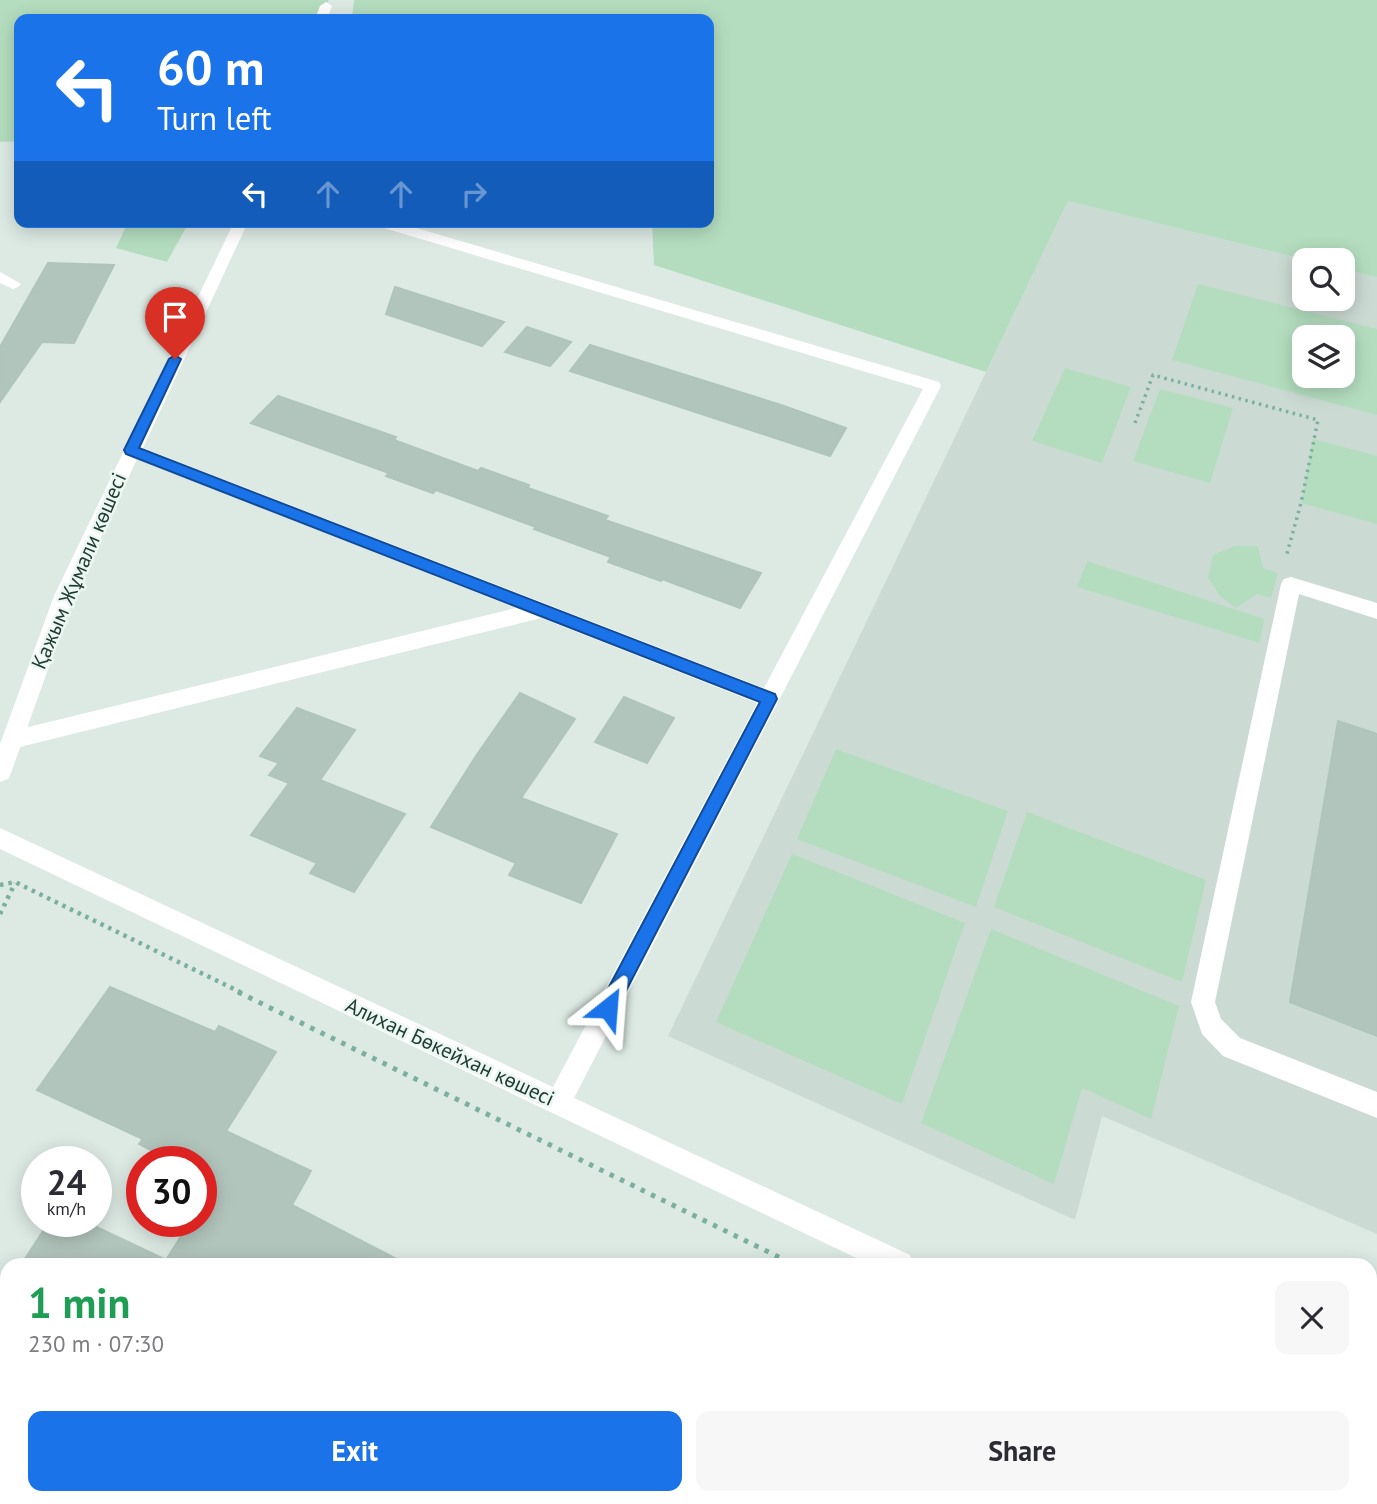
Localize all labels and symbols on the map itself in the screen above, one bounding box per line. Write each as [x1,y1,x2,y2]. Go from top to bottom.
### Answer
pin [145,287,205,359]
street label: Қажым Жұмали көшесі [25,468,132,673]
position arrow [571,971,645,1045]
street label: Алихан Бөкейхан көшесі [341,991,559,1112]
speed limit sign: 30 [126,1146,217,1237]

